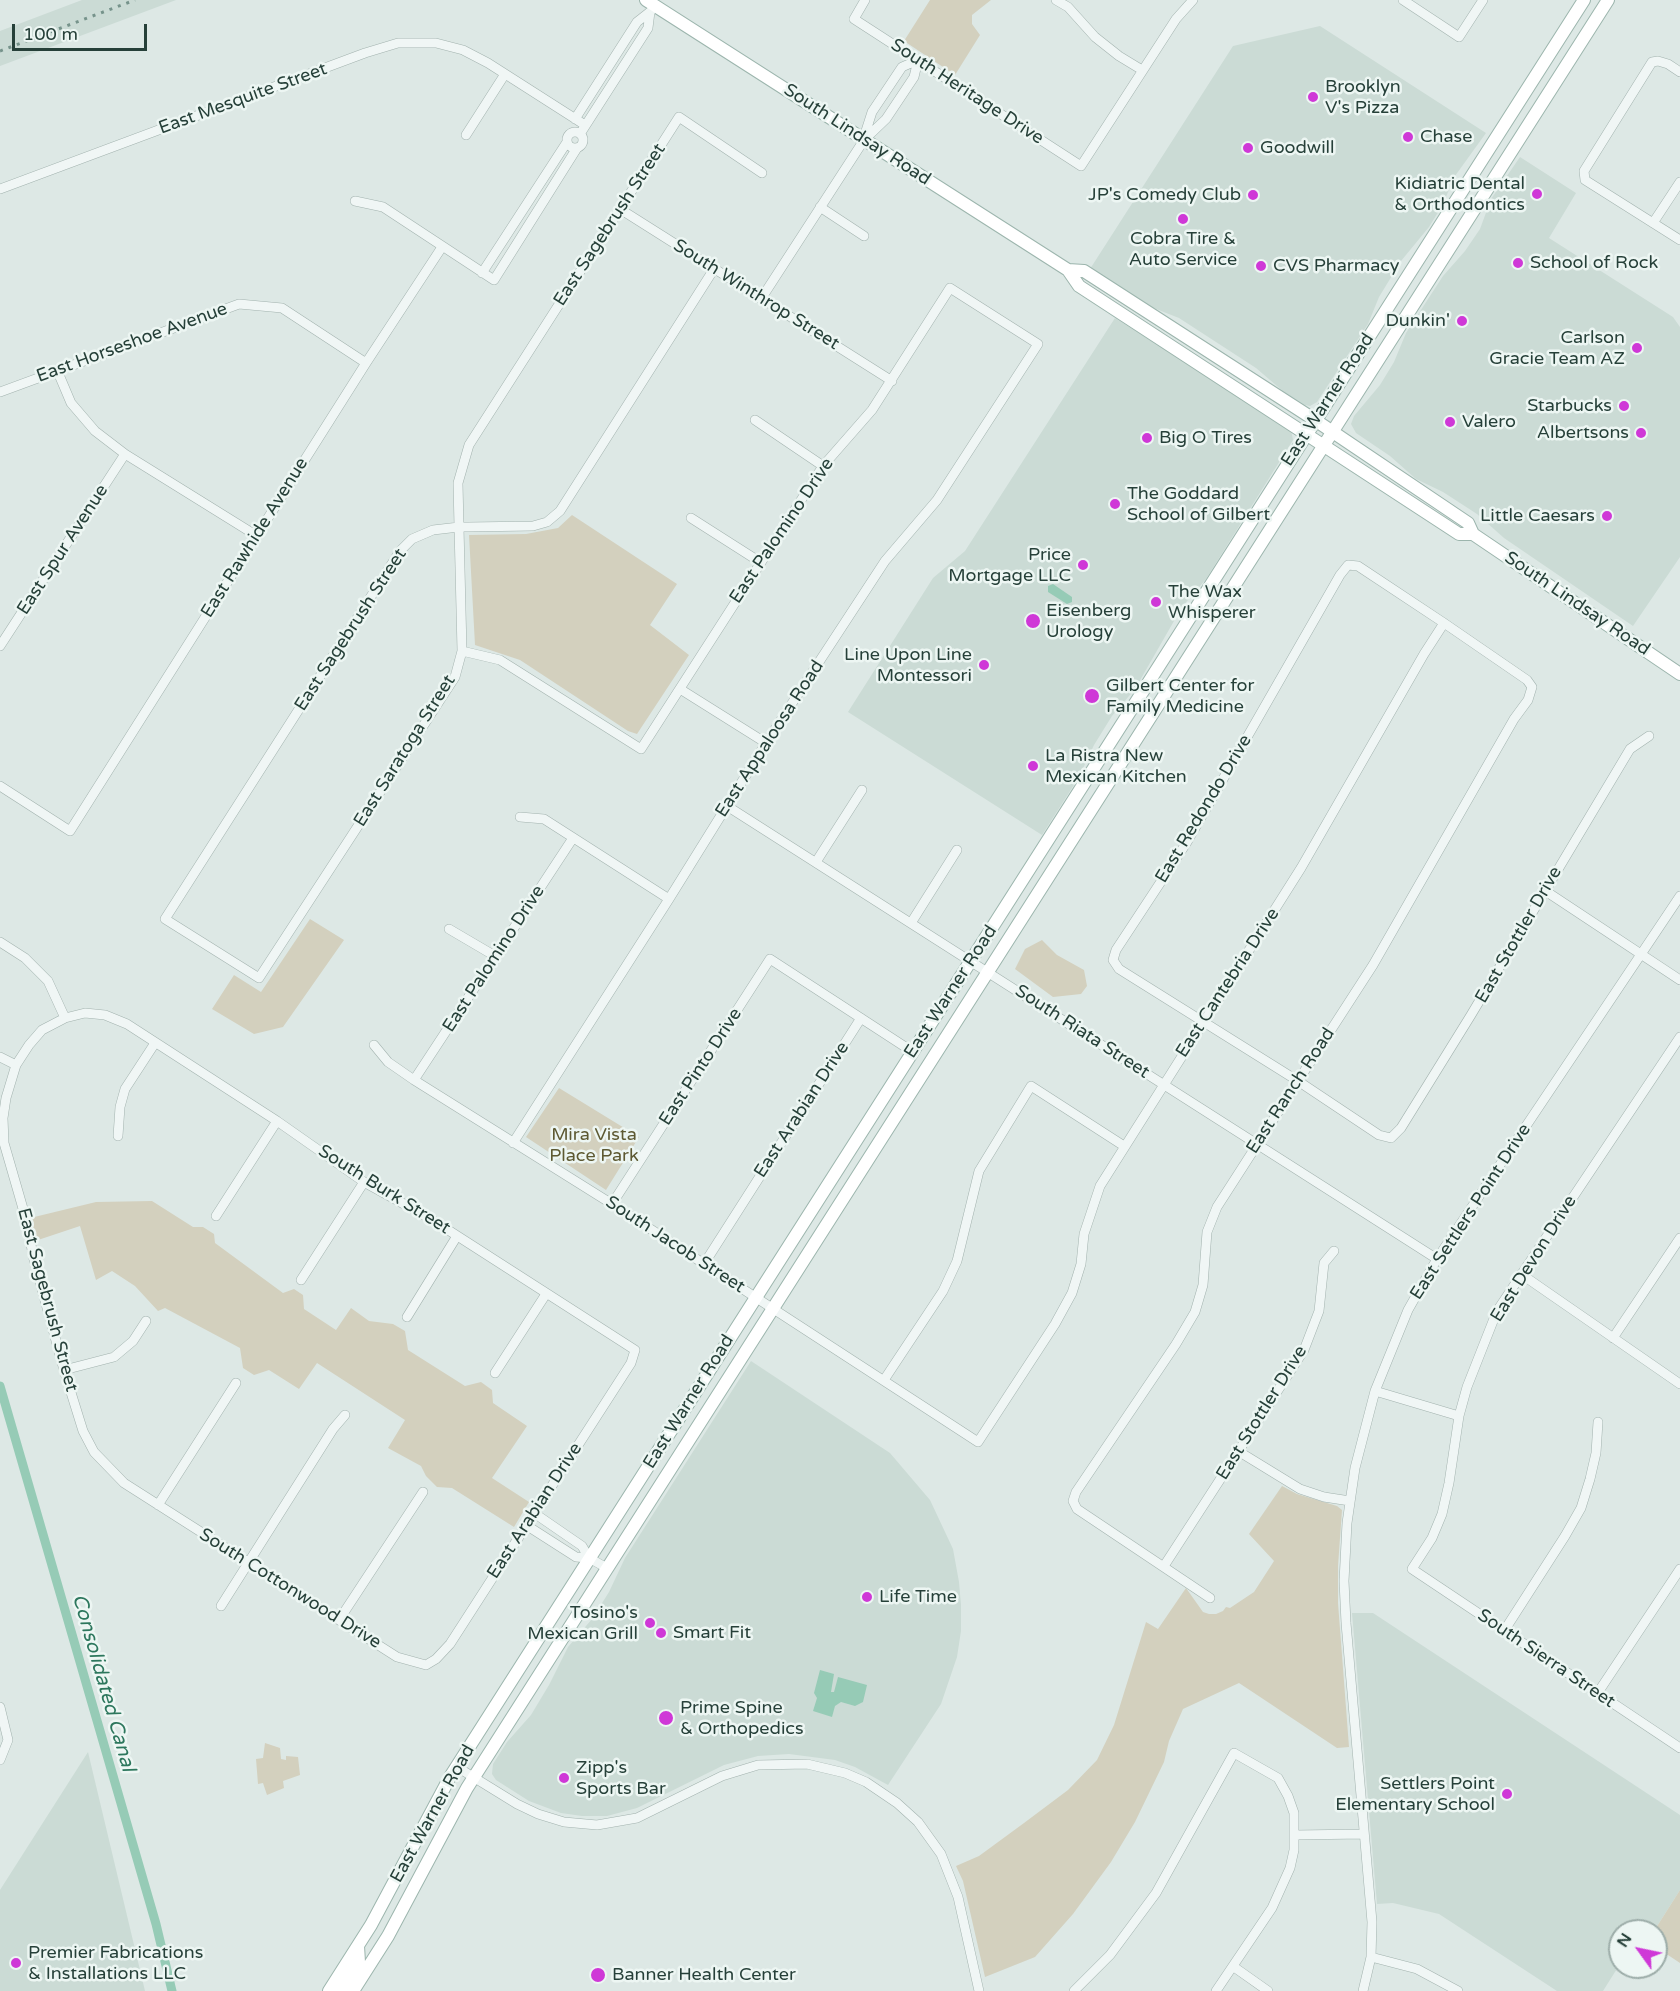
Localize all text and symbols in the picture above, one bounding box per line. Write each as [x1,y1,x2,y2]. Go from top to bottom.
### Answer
scale bar [15,12,150,50]
text: 100 m [23,23,78,45]
street label: South Heritage Drive [886,34,1048,150]
street label: East Mesquite Street [156,59,330,139]
place label: Brooklyn V's Pizza [1325,76,1401,118]
street label: South Lindsay Road [779,79,935,191]
marker: Brooklyn V's Pizza [1306,90,1320,104]
place label: Chase [1420,126,1472,148]
marker: Chase [1401,130,1415,144]
place label: Goodwill [1260,137,1335,159]
street label: East Sagebrush Street [549,140,671,310]
marker: Goodwill [1241,141,1255,155]
place label: Kidiatric Dental & Orthodontics [1394,173,1525,216]
place label: JP's Comedy Club [1088,184,1241,206]
marker: Kidiatric Dental & Orthodontics [1530,187,1544,201]
marker: JP's Comedy Club [1246,188,1260,202]
marker: Cobra Tire & Auto Service [1176,212,1190,226]
place label: Cobra Tire & Auto Service [1129,228,1237,270]
street label: South Winthrop Street [669,235,843,355]
place label: School of Rock [1530,252,1658,274]
place label: CVS Pharmacy [1273,255,1400,277]
marker: School of Rock [1511,256,1525,270]
marker: CVS Pharmacy [1254,259,1268,273]
street label: East Horseshoe Avenue [34,298,230,388]
place label: Dunkin' [1385,310,1450,332]
marker: Dunkin' [1455,314,1469,328]
place label: Carlson Gracie Team AZ [1489,327,1625,370]
street label: East Warner Road [1277,330,1379,470]
marker: Carlson Gracie Team AZ [1630,341,1644,355]
place label: Starbucks [1527,395,1612,417]
marker: Starbucks [1617,399,1631,413]
place label: Valero [1462,411,1516,433]
marker: Valero [1443,415,1457,429]
place label: Albertsons [1537,422,1629,444]
marker: Albertsons [1634,426,1648,440]
place label: Big O Tires [1159,427,1252,449]
marker: Big O Tires [1140,431,1154,445]
street label: East Rawhide Avenue [197,454,313,622]
street label: East Palomino Drive [725,454,839,608]
street label: East Spur Avenue [13,481,113,619]
place label: The Goddard School of Gilbert [1127,483,1270,526]
marker: The Goddard School of Gilbert [1108,497,1122,511]
place label: Little Caesars [1480,505,1595,527]
marker: Little Caesars [1600,509,1614,523]
place label: Price Mortgage LLC [948,544,1071,586]
street label: East Sagebrush Street [290,545,412,715]
street label: South Lindsay Road [1500,547,1654,661]
marker: Price Mortgage LLC [1076,558,1090,572]
place label: The Wax Whisperer [1168,581,1256,624]
marker: The Wax Whisperer [1149,595,1163,609]
place label: Eisenberg Urology [1046,600,1131,642]
marker: Eisenberg Urology [1024,612,1042,630]
place label: Line Upon Line Montessori [844,644,972,686]
street label: East Appaloosa Road [711,656,829,822]
marker: Line Upon Line Montessori [977,658,991,672]
street label: East Saratoga Street [350,671,460,831]
place label: Gilbert Center for Family Medicine [1106,675,1254,718]
marker: Gilbert Center for Family Medicine [1083,687,1101,705]
street label: East Redondo Drive [1151,731,1257,887]
place label: La Ristra New Mexican Kitchen [1045,745,1187,788]
marker: La Ristra New Mexican Kitchen [1026,759,1040,773]
street label: East Stottler Drive [1471,863,1567,1007]
street label: East Palomino Drive [438,882,550,1036]
street label: East Cantebria Drive [1172,904,1284,1062]
street label: East Warner Road [900,922,1002,1062]
street label: South Riata Street [1011,981,1153,1083]
street label: East Pinto Drive [655,1004,747,1130]
street label: East Ranch Road [1242,1024,1340,1158]
street label: East Arabian Drive [750,1038,854,1182]
street label: East Settlers Point Drive [1406,1120,1536,1304]
park label: Mira Vista Place Park [549,1124,639,1166]
street label: South Burk Street [314,1141,454,1239]
street label: South Jacob Street [601,1192,749,1298]
street label: East Devon Drive [1486,1192,1582,1326]
street label: East Sagebrush Street [12,1206,82,1394]
street label: East Warner Road [639,1331,739,1473]
street label: East Stottler Drive [1212,1342,1312,1484]
street label: East Arabian Drive [483,1439,587,1583]
street label: South Cottonwood Drive [195,1524,385,1654]
place label: Life Time [879,1586,957,1608]
marker: Life Time [860,1590,874,1604]
water label: Consolidated Canal [66,1592,140,1774]
place label: Tosino's Mexican Grill [527,1602,638,1644]
street label: South Sierra Street [1473,1605,1619,1713]
marker: Tosino's Mexican Grill [643,1616,657,1630]
place label: Smart Fit [673,1622,751,1644]
marker: Smart Fit [654,1626,668,1640]
place label: Prime Spine & Orthopedics [680,1697,804,1740]
marker: Prime Spine & Orthopedics [657,1709,675,1727]
street label: East Warner Road [386,1741,480,1887]
place label: Zipp's Sports Bar [576,1757,666,1800]
marker: Zipp's Sports Bar [557,1771,571,1785]
place label: Settlers Point Elementary School [1335,1773,1495,1816]
marker: Settlers Point Elementary School [1500,1787,1514,1801]
north arrow [1608,1919,1668,1979]
text: N [1613,1929,1636,1951]
place label: Premier Fabrications & Installations LLC [28,1942,203,1984]
marker: Premier Fabrications & Installations LLC [9,1956,23,1970]
place label: Banner Health Center [612,1964,796,1986]
marker: Banner Health Center [589,1966,607,1984]

